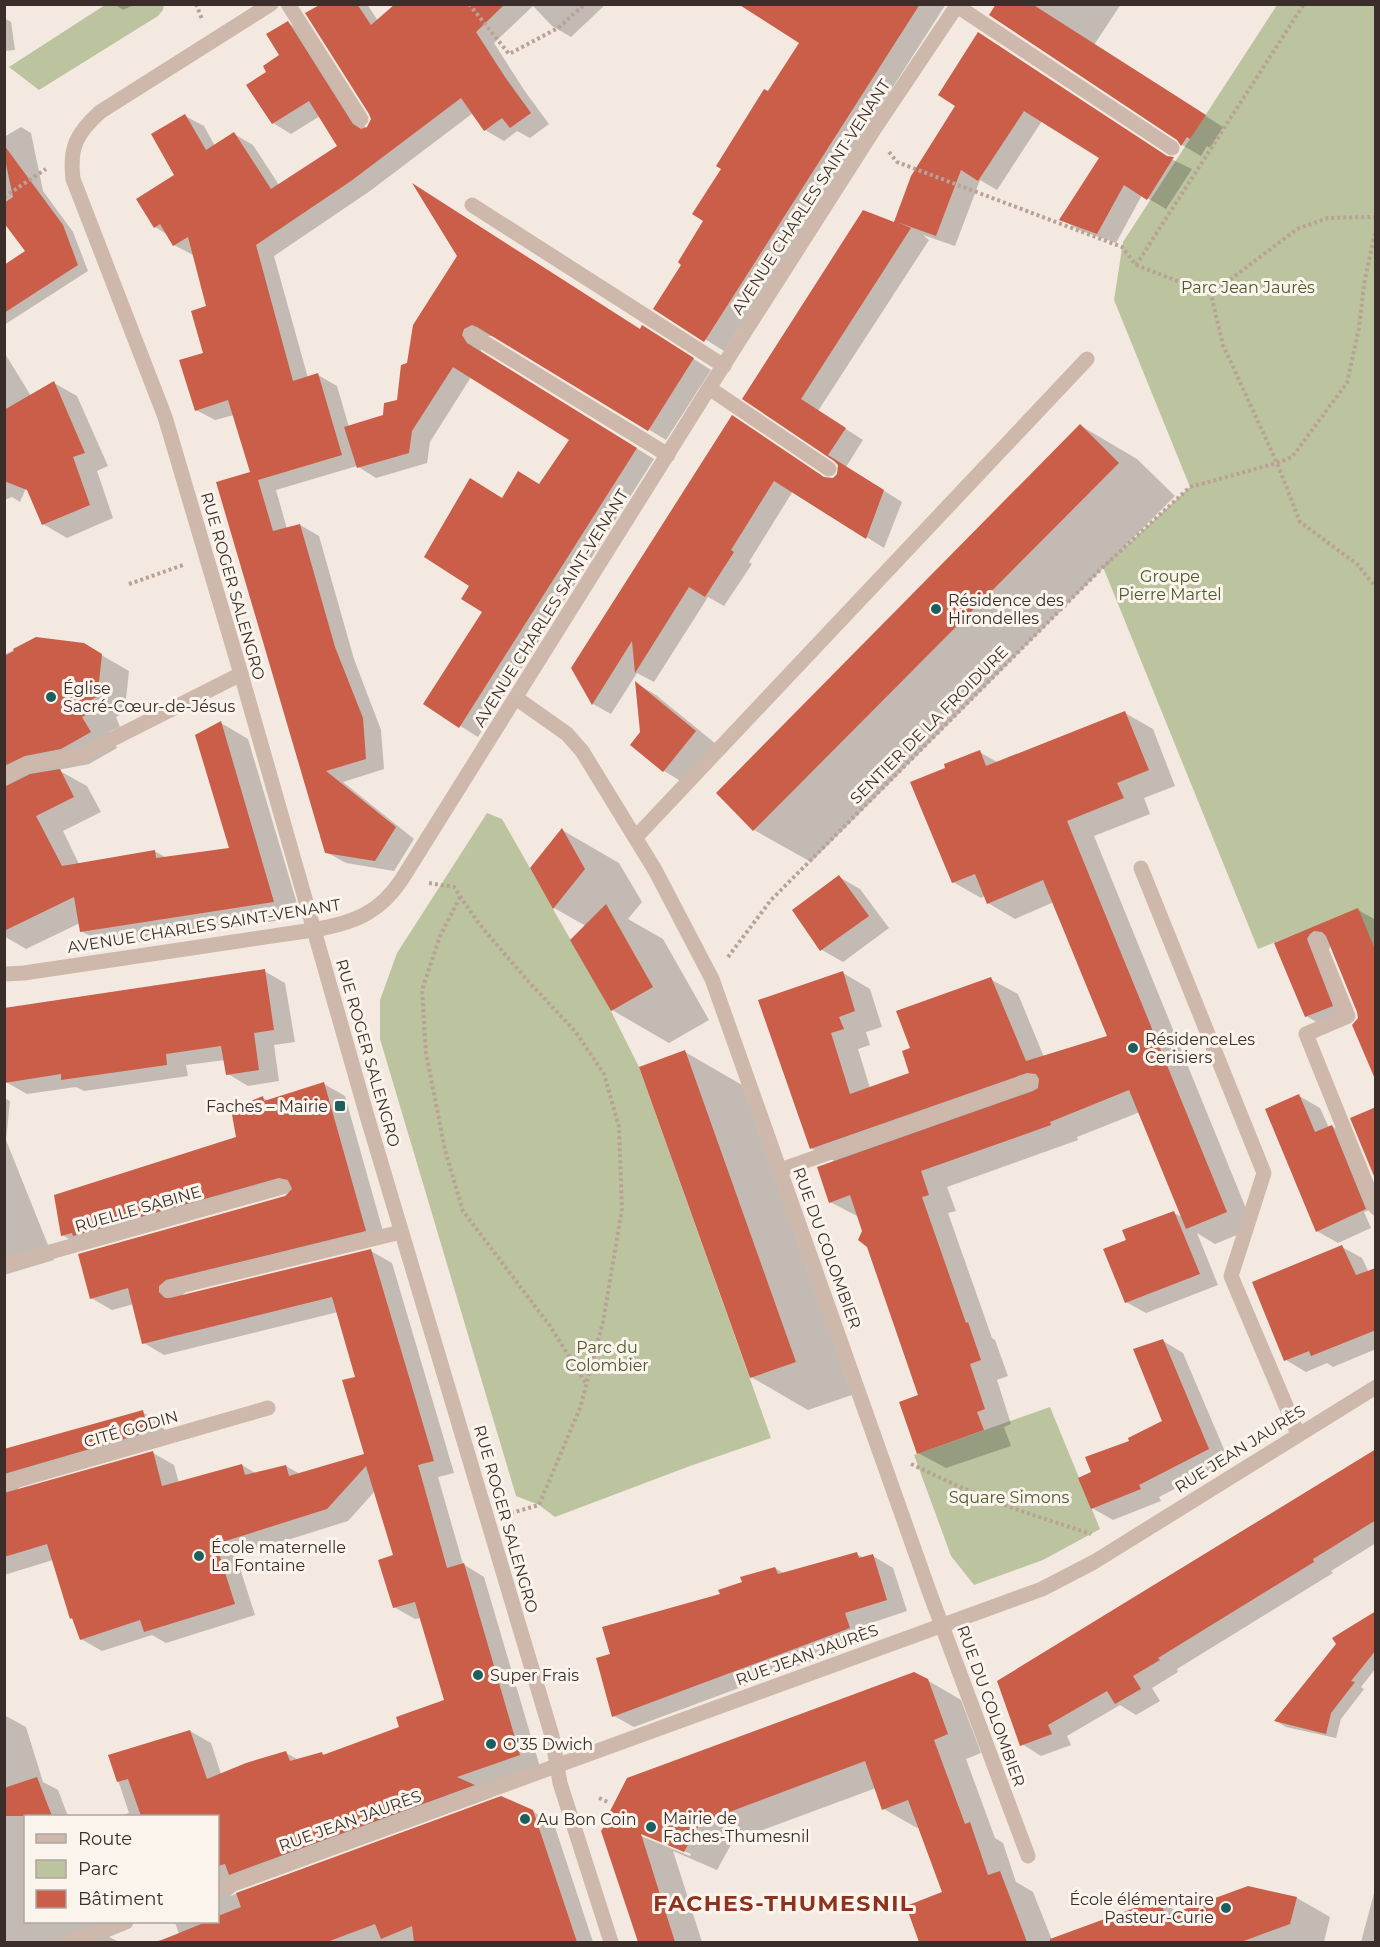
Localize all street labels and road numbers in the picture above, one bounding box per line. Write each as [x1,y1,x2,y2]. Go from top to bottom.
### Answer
street label: AVENUE CHARLES SAINT-VENANT [728,75,895,318]
street label: AVENUE CHARLES SAINT-VENANT [470,485,633,730]
street label: RUE ROGER SALENGRO [197,490,269,682]
street label: SENTIER DE LA FROIDURE [846,642,1012,808]
street label: AVENUE CHARLES SAINT-VENANT [66,895,343,957]
street label: RUE ROGER SALENGRO [332,957,404,1149]
street label: RUE DU COLOMBIER [789,1165,865,1331]
street label: RUELLE SABINE [73,1182,203,1236]
street label: RUE JEAN JAURÈS [1171,1401,1309,1497]
street label: CITÉ GODIN [82,1406,180,1452]
street label: RUE ROGER SALENGRO [470,1423,542,1615]
street label: RUE JEAN JAURÈS [733,1620,881,1690]
street label: RUE DU COLOMBIER [953,1623,1029,1789]
street label: RUE JEAN JAURÈS [276,1786,424,1856]

